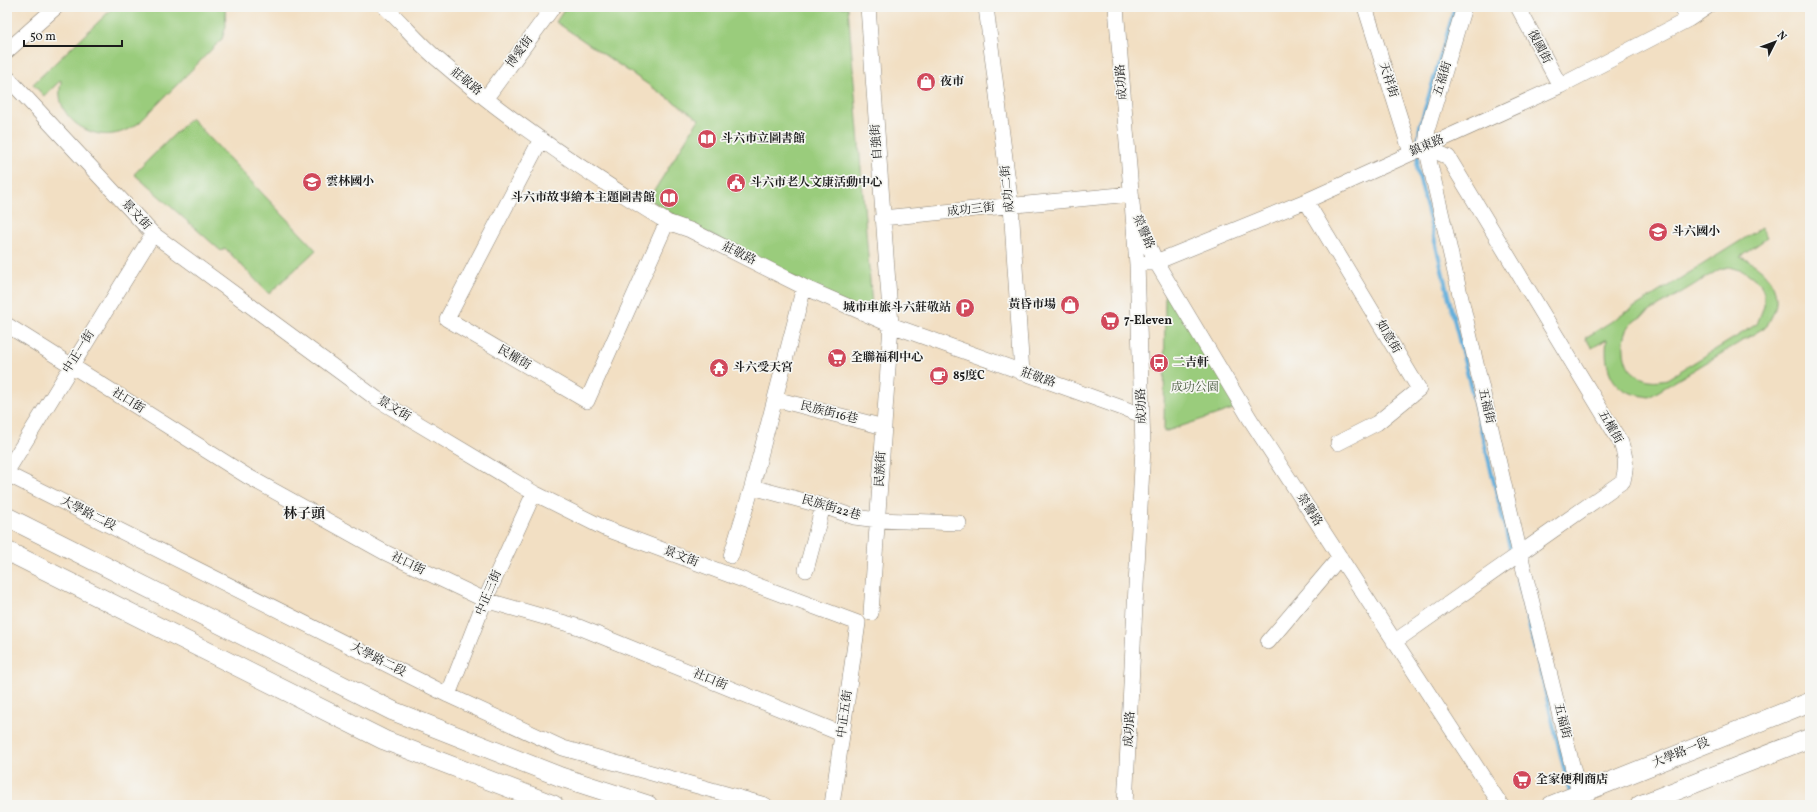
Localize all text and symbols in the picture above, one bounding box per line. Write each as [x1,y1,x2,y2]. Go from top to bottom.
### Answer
scale bar [24,22,122,48]
north arrow [1755,22,1795,62]
street label: 復國街 [1523,27,1555,68]
text: N [1773,28,1790,44]
text: 50 m [30,29,56,45]
street label: 博愛街 [503,32,538,71]
street label: 五福街 [1430,58,1456,99]
street label: 天祥街 [1375,60,1401,101]
street label: 成功路 [1112,63,1132,101]
street label: 莊敬路 [447,64,485,100]
shop icon: 夜市 [915,71,937,93]
place label: 夜市 [940,74,964,90]
street label: 自強街 [868,122,886,161]
library icon: 斗六市立圖書館 [696,128,718,150]
place label: 斗六市立圖書館 [721,131,805,147]
street label: 鎮東路 [1407,132,1447,160]
street label: 成功二街 [997,163,1018,214]
school or university icon: 雲林國小 [301,171,323,193]
public building icon: 斗六市老人文康活動中心 [725,172,747,194]
place label: 雲林國小 [326,174,374,190]
place label: 斗六市老人文康活動中心 [750,175,882,191]
library icon: 斗六市故事繪本主題圖書館 [658,187,680,209]
place label: 斗六市故事繪本主題圖書館 [511,190,655,206]
street label: 景文街 [118,196,155,234]
street label: 成功三街 [946,199,997,220]
street label: 榮譽路 [1128,212,1158,252]
school or university icon: 斗六國小 [1647,221,1669,243]
place label: 斗六國小 [1672,224,1720,240]
street label: 莊敬路 [719,239,759,269]
shop icon: 黃昏市場 [1059,294,1081,316]
parking icon: 城市車旅斗六莊敬站 [954,297,976,319]
place label: 黃昏市場 [1008,297,1056,313]
place label: 城市車旅斗六莊敬站 [843,300,951,316]
supermarket icon: 7-Eleven [1099,310,1121,332]
place label: 7-Eleven [1124,313,1172,329]
street label: 如意街 [1372,317,1405,357]
street label: 中正一街 [59,327,99,377]
street label: 民權街 [494,342,534,374]
supermarket icon: 全聯福利中心 [826,347,848,369]
place label: 全聯福利中心 [851,350,923,366]
bus stop icon: 二吉軒 [1148,352,1170,374]
place label: 二吉軒 [1173,355,1209,371]
temple icon: 斗六受天宮 [708,357,730,379]
place label: 斗六受天宮 [733,360,793,376]
cafe icon: 85度C [928,365,950,387]
street label: 莊敬路 [1018,365,1058,391]
place label: 85度C [953,368,985,384]
park label: 成功公園 [1171,380,1219,396]
street label: 社口街 [108,385,148,418]
street label: 五福街 [1474,387,1498,426]
street label: 成功路 [1133,388,1151,424]
street label: 景文街 [374,393,414,426]
street label: 民族街16巷 [799,398,859,428]
street label: 五權街 [1594,407,1626,447]
street label: 民族街 [872,450,890,487]
street label: 榮譽路 [1292,491,1326,529]
street label: 民族街22巷 [800,492,862,524]
street label: 大學路二段 [58,493,118,535]
district label: 林子頭 [283,505,325,524]
street label: 景文街 [661,543,702,571]
street label: 社口街 [388,549,429,580]
street label: 中正三街 [472,567,506,618]
street label: 大學路二段 [348,639,408,681]
street label: 社口街 [690,666,731,695]
street label: 中正五街 [834,688,856,739]
street label: 五福街 [1550,702,1574,741]
street label: 成功路 [1121,711,1139,747]
street label: 大學路一段 [1650,734,1712,772]
supermarket icon: 全家便利商店 [1511,769,1533,791]
place label: 全家便利商店 [1536,772,1608,788]

